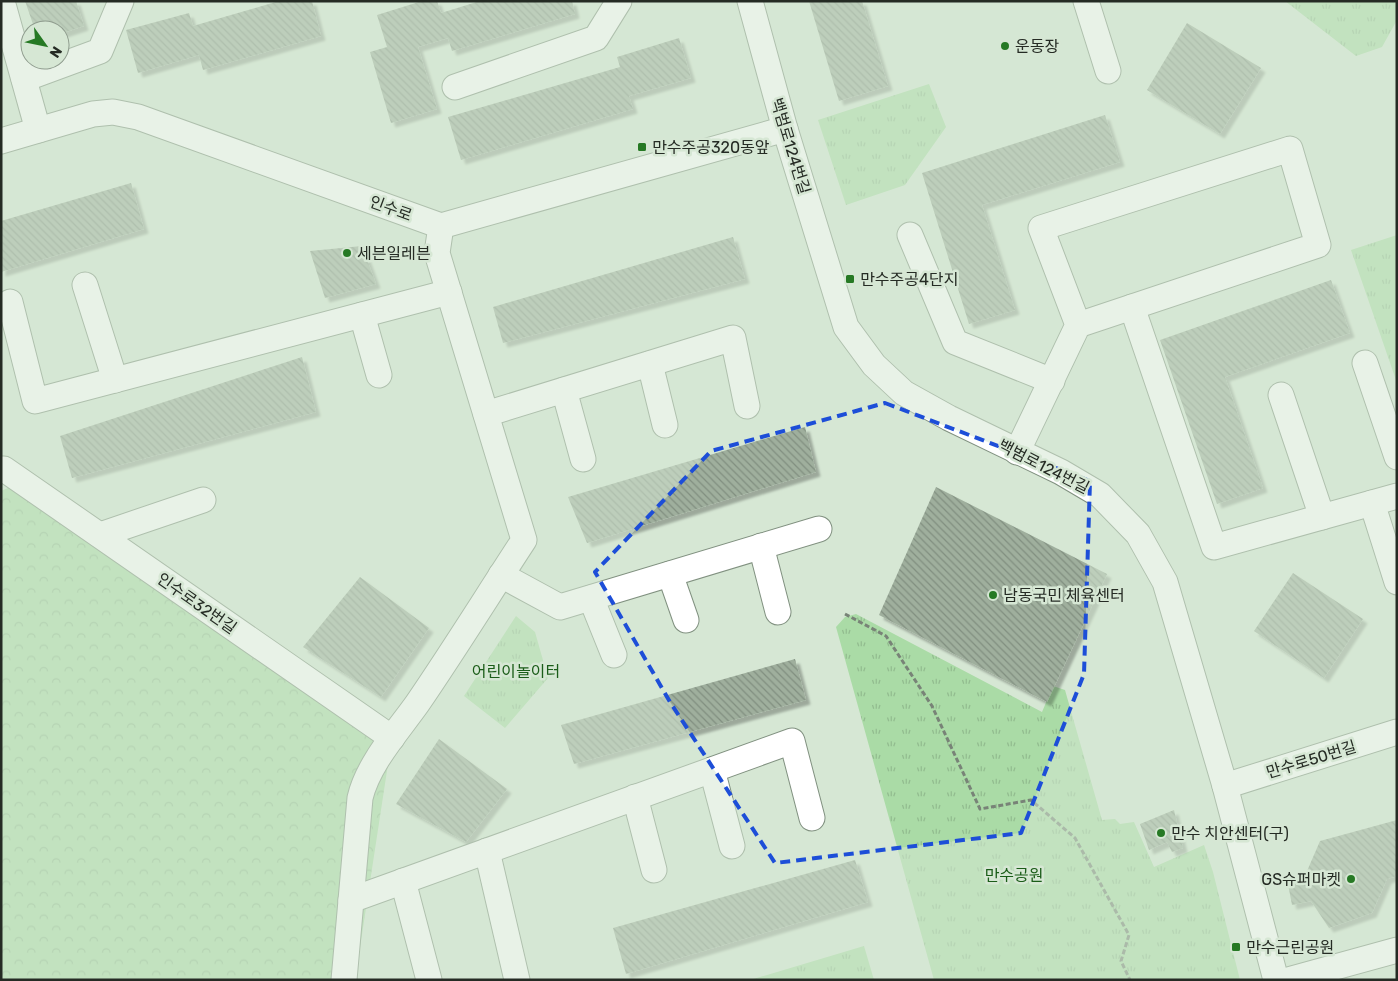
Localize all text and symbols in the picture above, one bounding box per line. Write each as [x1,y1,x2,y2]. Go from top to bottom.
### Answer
north arrow [20,20,70,70]
place label: 운동장 [1015,37,1059,56]
marker: 운동장 [999,40,1011,52]
text: N [46,43,65,61]
street label: 백범로124번길 [767,96,814,197]
place label: 만수주공320동앞 [652,138,770,157]
marker: 만수주공320동앞 [636,141,648,153]
street label: 인수로 [367,192,415,225]
place label: 세븐일레븐 [357,244,431,263]
marker: 세븐일레븐 [341,247,353,259]
place label: 만수주공4단지 [860,270,958,289]
marker: 만수주공4단지 [844,273,856,285]
street label: 백범로124번길 [995,435,1092,498]
street label: 인수로32번길 [153,569,240,638]
place label: 남동국민 체육센터 [1003,586,1125,605]
marker: 남동국민 체육센터 [987,589,999,601]
park label: 어린이놀이터 [472,662,560,681]
street label: 만수로50번길 [1264,737,1359,782]
place label: 만수 치안센터(구) [1171,824,1289,843]
marker: 만수 치안센터(구) [1155,827,1167,839]
park label: 만수공원 [985,866,1043,885]
place label: GS슈퍼마켓 [1261,870,1341,889]
marker: GS슈퍼마켓 [1345,873,1357,885]
place label: 만수근린공원 [1246,938,1334,957]
marker: 만수근린공원 [1230,941,1242,953]

